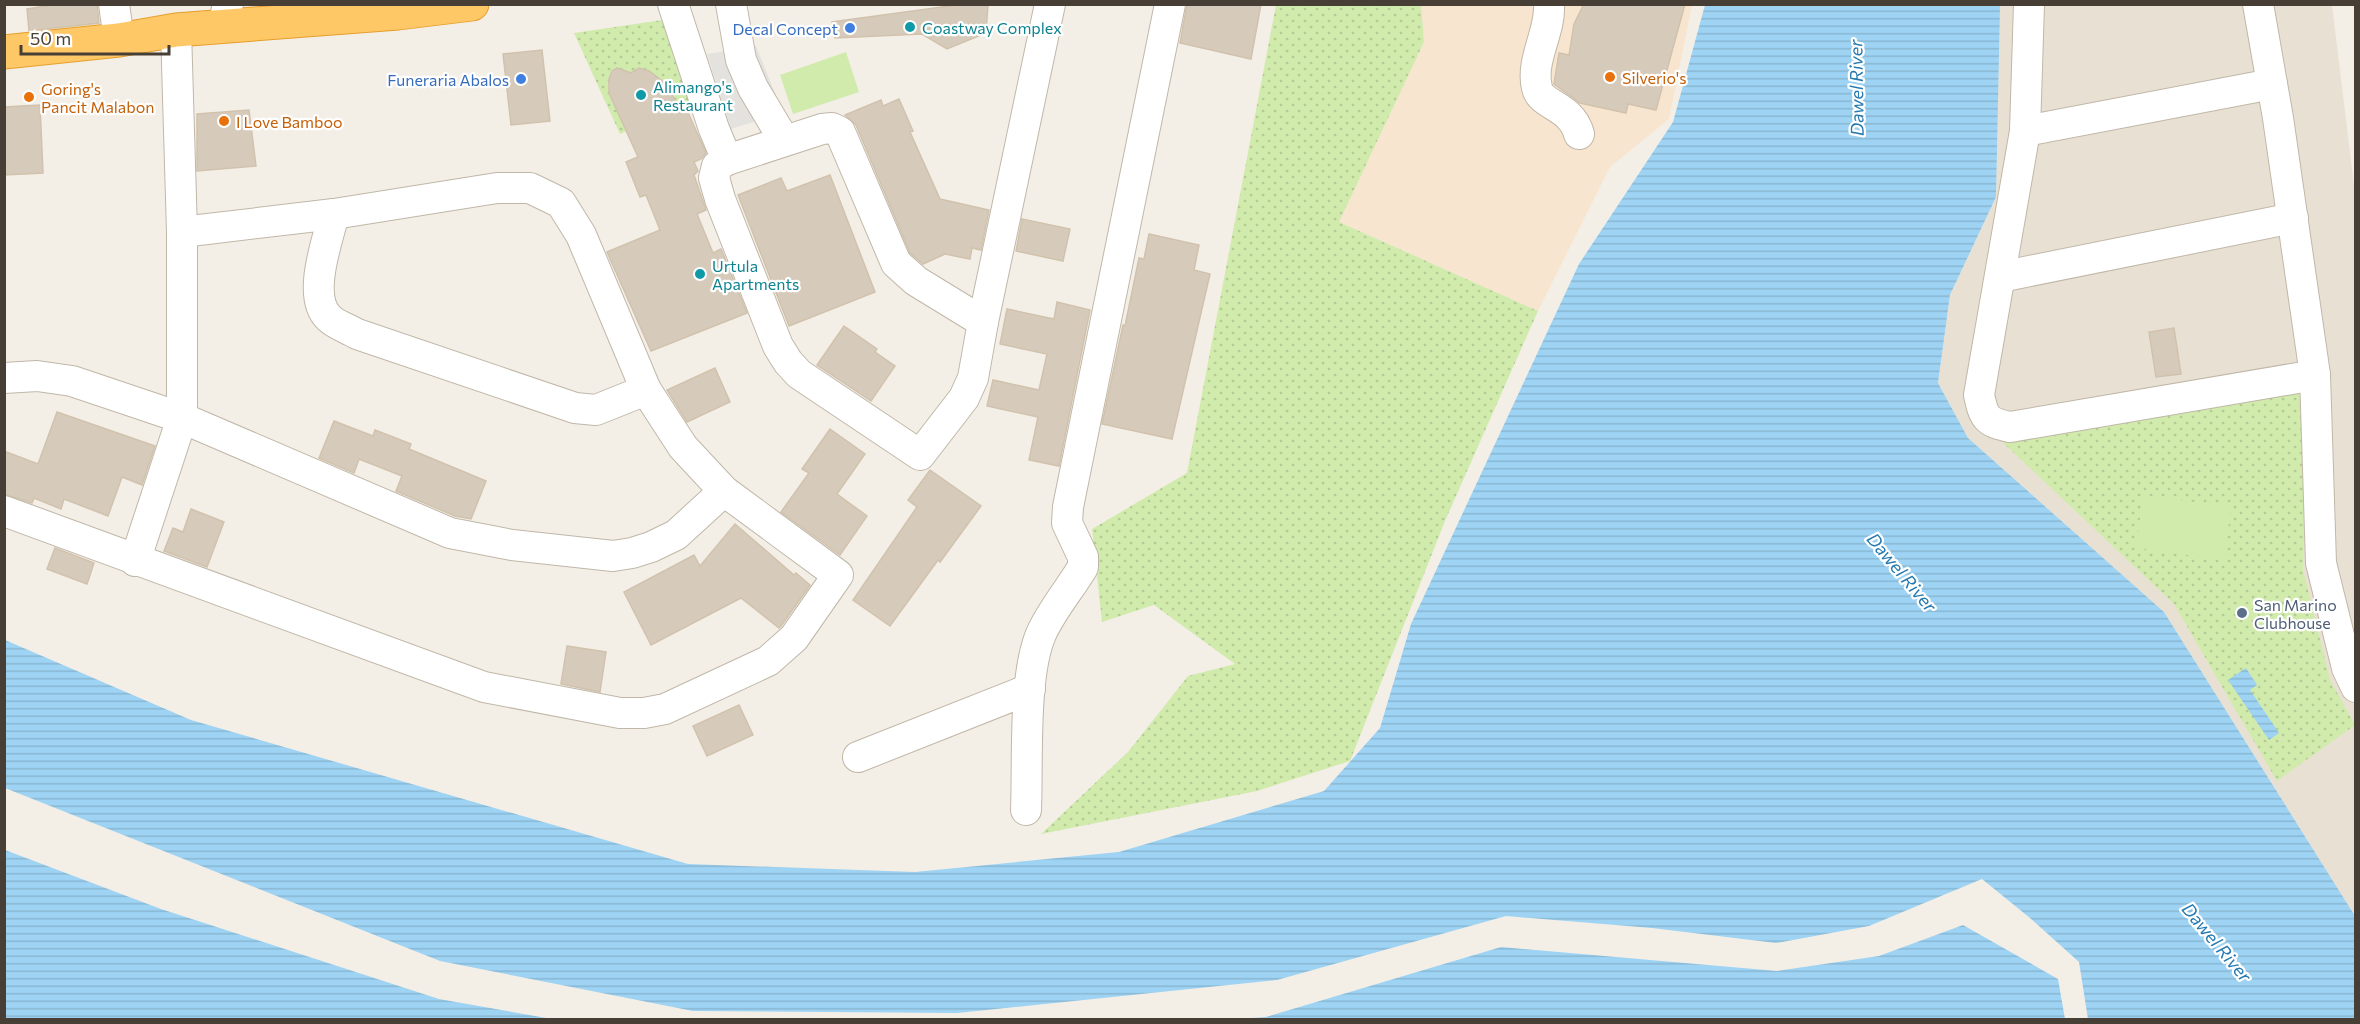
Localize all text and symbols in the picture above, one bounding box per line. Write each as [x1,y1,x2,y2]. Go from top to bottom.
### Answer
scale bar [21,18,170,56]
place label: Coastway Complex [922,18,1062,37]
place label: Decal Concept [732,19,838,38]
marker: Coastway Complex [903,20,917,34]
marker: Decal Concept [843,21,857,35]
text: 50 m [30,27,71,49]
water label: Dawel River [1844,39,1868,136]
place label: Silverio's [1622,68,1687,87]
place label: Funeraria Abalos [387,70,509,89]
marker: Silverio's [1603,70,1617,84]
marker: Funeraria Abalos [514,72,528,86]
place label: Alimango's Restaurant [653,77,734,114]
place label: Goring's Pancit Malabon [41,79,154,116]
marker: Alimango's Restaurant [634,88,648,102]
marker: Goring's Pancit Malabon [22,90,36,104]
place label: I Love Bamboo [236,112,343,131]
marker: I Love Bamboo [217,114,231,128]
place label: Urtula Apartments [712,256,799,293]
marker: Urtula Apartments [693,267,707,281]
water label: Dawel River [1863,528,1942,617]
place label: San Marino Clubhouse [2254,595,2337,632]
marker: San Marino Clubhouse [2235,606,2249,620]
water label: Dawel River [2178,898,2257,987]

